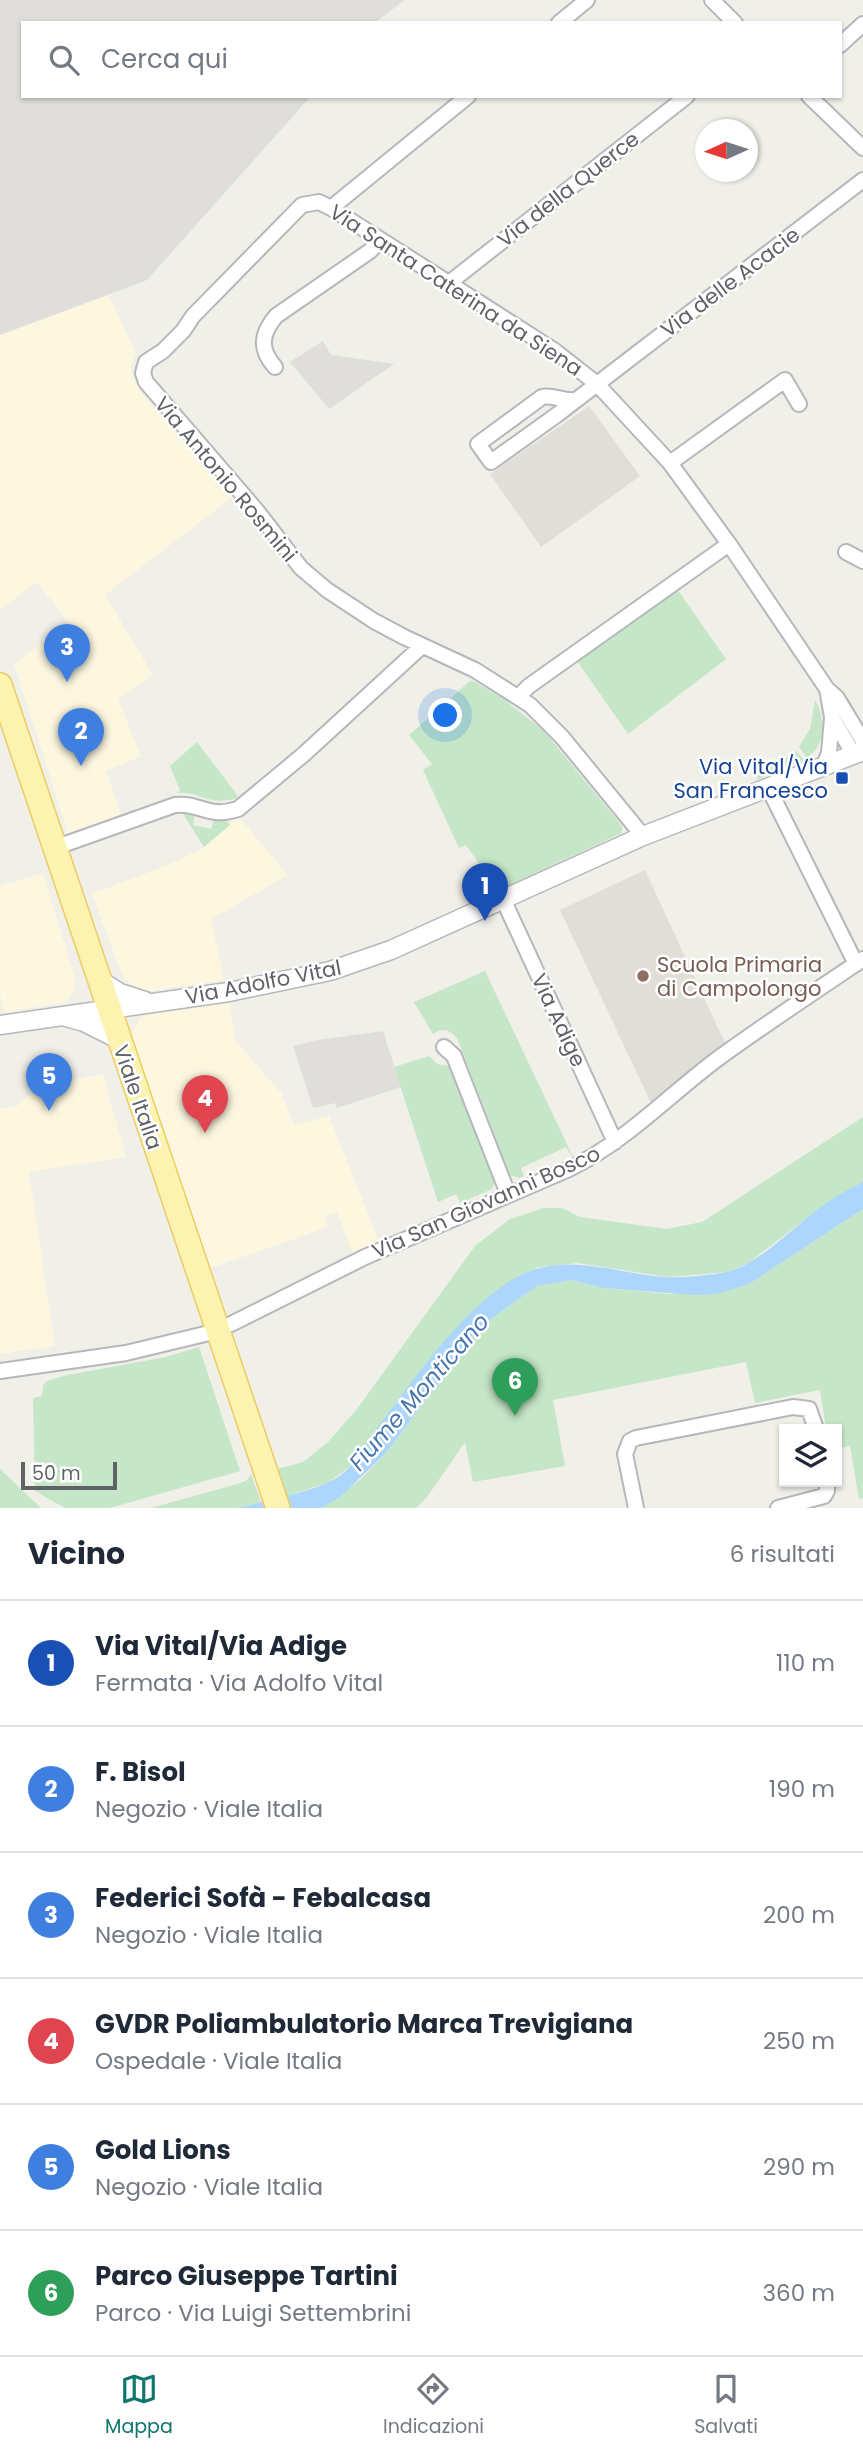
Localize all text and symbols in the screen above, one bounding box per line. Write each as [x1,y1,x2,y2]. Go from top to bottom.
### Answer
search box [21,21,842,98]
icon: search [45,41,83,79]
text: Cerca qui [101,41,228,77]
north arrow [695,119,758,182]
street label: Via della Querce [491,124,645,254]
street label: Via Santa Caterina da Siena [324,197,588,383]
street label: Via delle Acacie [654,220,806,344]
street label: Via Antonio Rosmini [148,390,304,568]
pin: 3 [44,624,90,682]
your location [428,698,462,732]
pin: 2 [58,708,104,766]
place label: Via Vital/Via San Francesco [673,752,828,805]
marker: Via Vital/Via San Francesco [834,770,850,786]
pin: 1 [462,863,508,921]
place label: Scuola Primaria di Campolongo [657,950,822,1003]
street label: Via Adolfo Vital [182,953,344,1011]
marker: Scuola Primaria di Campolongo [635,968,651,984]
street label: Via Adige [525,969,593,1071]
street label: Viale Italia [107,1041,169,1153]
pin: 5 [26,1053,72,1111]
pin: 4 [182,1075,228,1133]
street label: Via San Giovanni Bosco [367,1139,605,1265]
water label: Fiume Monticano [342,1306,496,1478]
pin: 6 [492,1358,538,1416]
map controls [779,1424,842,1487]
button: layers [779,1424,842,1487]
scale bar [21,1459,117,1491]
text: 50 m [32,1460,81,1487]
text: Vicino [28,1532,125,1575]
text: 6 risultati [730,1538,835,1570]
text: Via Vital/Via Adige [95,1628,347,1664]
text: 1 [47,1647,55,1679]
text: 110 m [776,1647,835,1679]
text: Fermata · Via Adolfo Vital [95,1667,383,1699]
text: F. Bisol [95,1754,186,1790]
text: 2 [44,1773,58,1805]
text: 190 m [769,1773,835,1805]
text: Negozio · Viale Italia [95,1793,323,1825]
text: Federici Sofà - Febalcasa [95,1880,431,1916]
text: 3 [44,1899,58,1931]
text: 200 m [763,1899,835,1931]
text: Negozio · Viale Italia [95,1919,323,1951]
text: GVDR Poliambulatorio Marca Trevigiana [95,2006,633,2042]
text: 4 [43,2025,59,2057]
text: 250 m [763,2025,835,2057]
text: Ospedale · Viale Italia [95,2045,342,2077]
text: Gold Lions [95,2132,231,2168]
text: 5 [44,2151,58,2183]
text: 290 m [763,2151,835,2183]
text: Negozio · Viale Italia [95,2171,323,2203]
text: Parco Giuseppe Tartini [95,2258,398,2294]
text: 6 [44,2277,58,2309]
text: 360 m [763,2277,835,2309]
text: Parco · Via Luigi Settembrini [95,2297,411,2329]
tab: Mappa [105,2370,173,2441]
tab: Indicazioni [383,2370,484,2441]
tab: Salvati [694,2370,758,2441]

